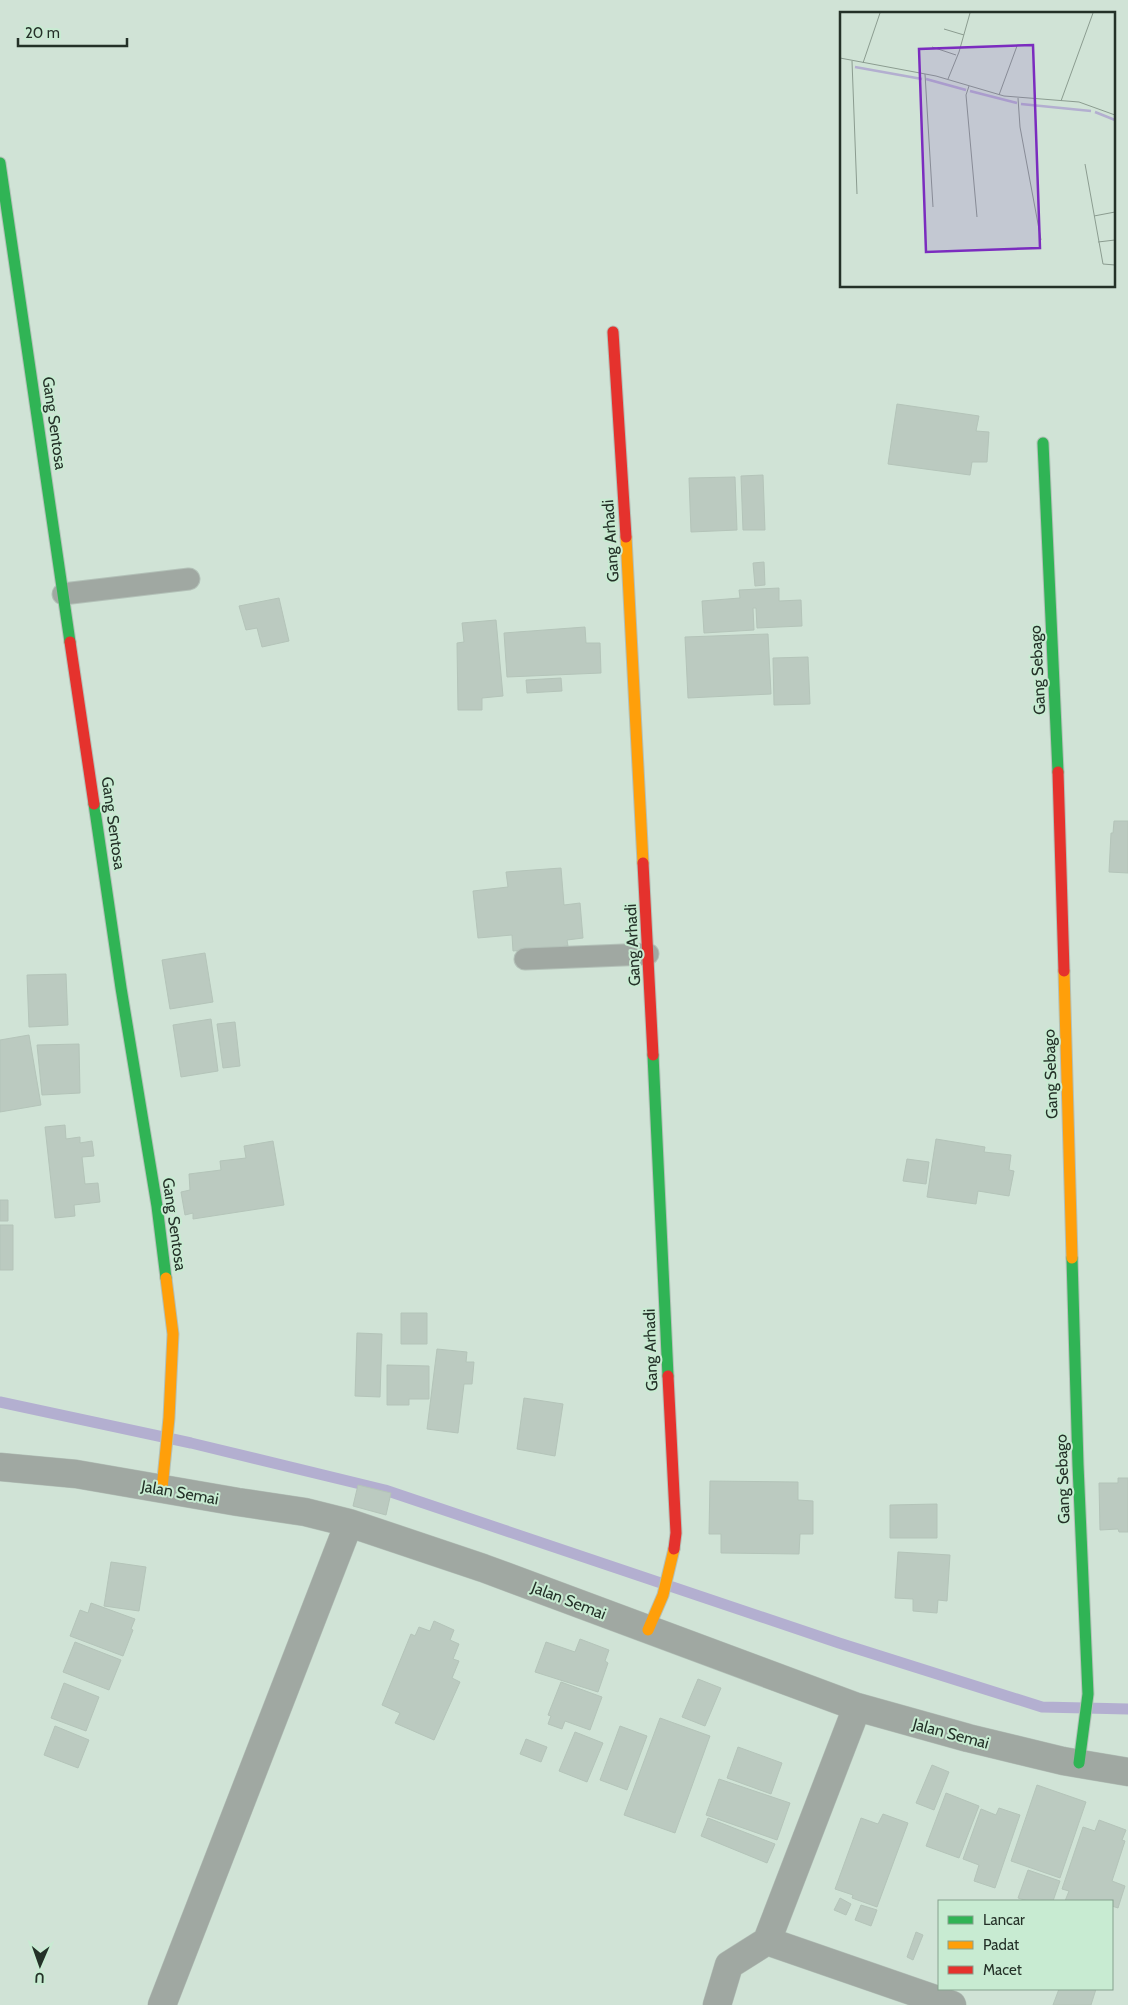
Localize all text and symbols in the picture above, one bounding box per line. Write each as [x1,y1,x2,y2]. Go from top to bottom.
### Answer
inset map [840,12,1116,288]
scale bar [18,15,126,47]
text: 20 m [25,24,60,42]
street label: Gang Sentosa [39,375,70,471]
street label: Gang Arhadi [598,499,623,583]
street label: Gang Sebago [1026,624,1049,715]
street label: Gang Sentosa [98,775,129,871]
street label: Gang Arhadi [621,903,644,987]
street label: Gang Sebago [1039,1029,1062,1119]
street label: Gang Sentosa [159,1176,190,1272]
street label: Gang Arhadi [640,1308,661,1392]
street label: Gang Sebago [1051,1434,1074,1524]
street label: Jalan Semai [139,1476,220,1509]
street label: Jalan Semai [528,1577,609,1623]
street label: Jalan Semai [910,1714,991,1753]
legend [938,1900,1113,1990]
text: Lancar [983,1911,1025,1929]
text: Padat [983,1936,1019,1954]
north arrow [15,1940,65,1990]
text: Macet [983,1961,1022,1979]
text: U [34,1969,45,1987]

